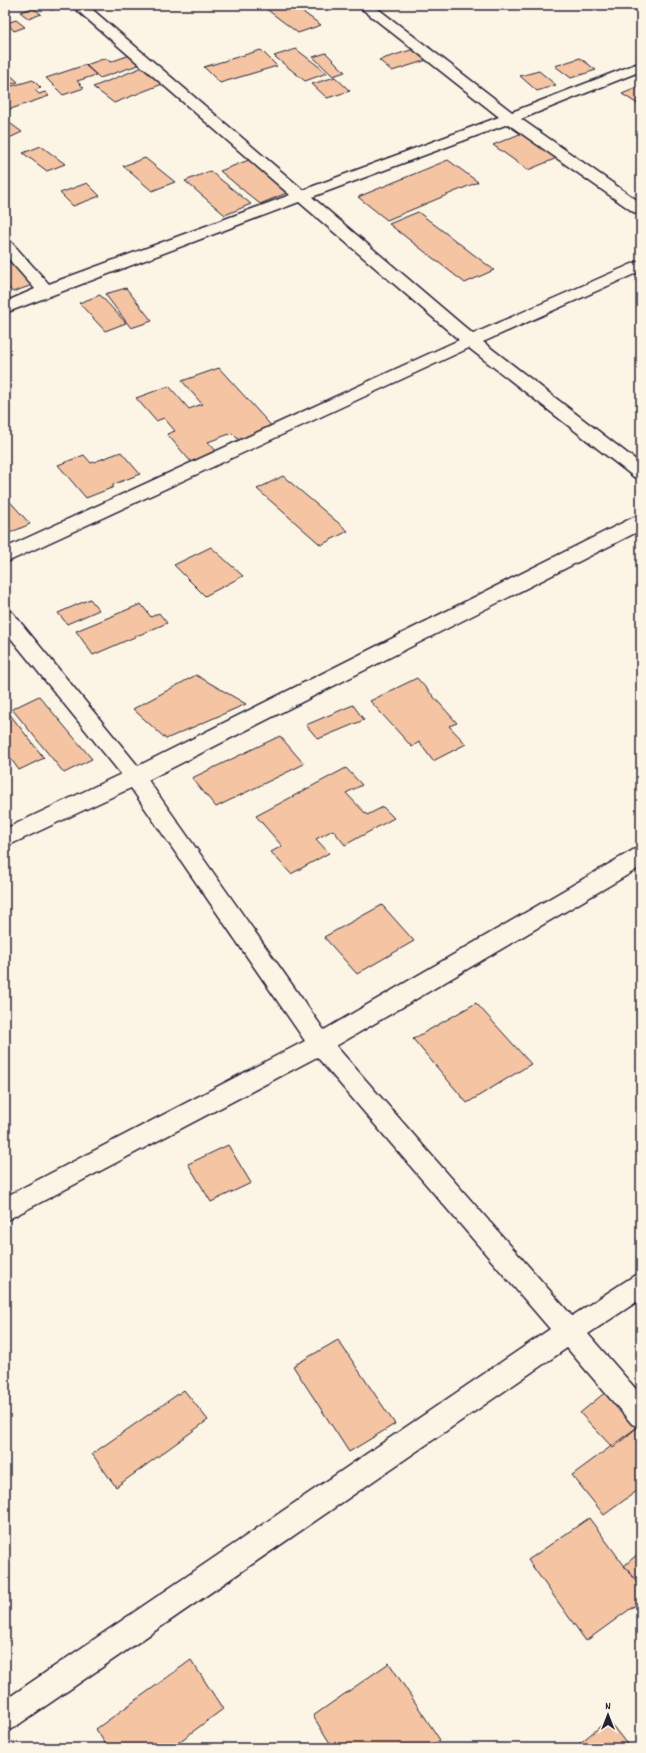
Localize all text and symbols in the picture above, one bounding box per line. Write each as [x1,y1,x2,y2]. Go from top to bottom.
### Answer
north arrow [588,1695,628,1735]
text: N [605,1699,611,1715]

